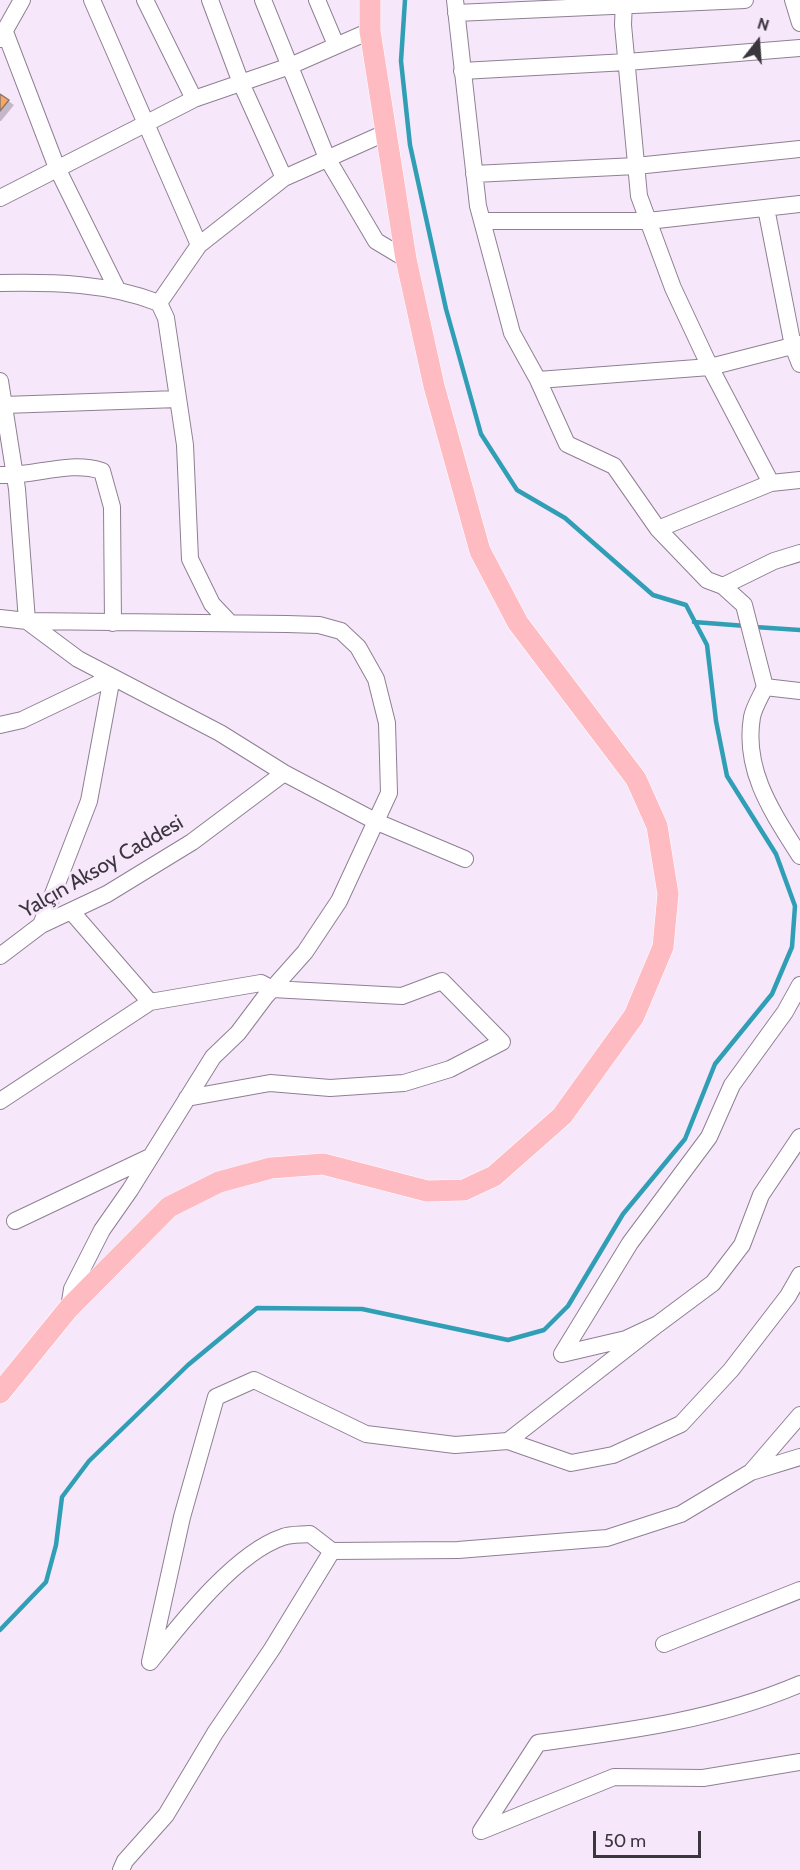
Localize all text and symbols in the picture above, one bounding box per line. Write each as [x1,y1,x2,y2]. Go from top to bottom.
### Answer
north arrow [728,12,788,72]
text: N [755,14,772,35]
street label: Yalçın Aksoy Caddesi [16,810,188,924]
scale bar [596,1819,704,1857]
text: 50 m [604,1830,646,1852]

